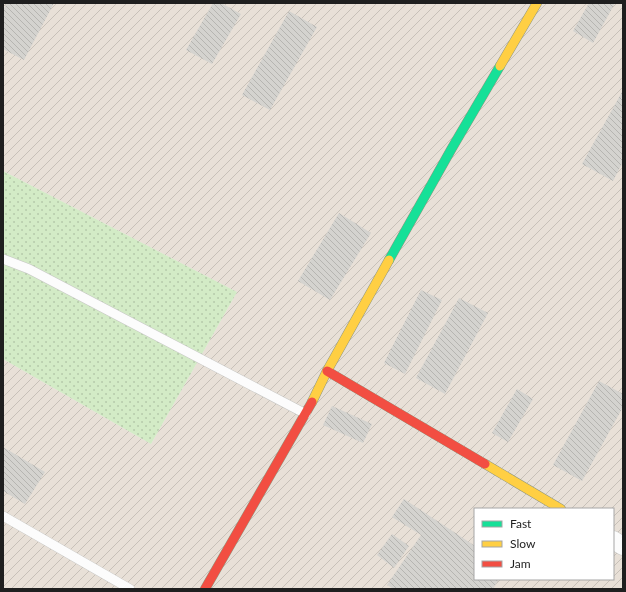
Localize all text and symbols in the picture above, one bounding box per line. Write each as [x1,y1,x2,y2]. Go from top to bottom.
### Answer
legend [474,508,614,580]
text: Fast [510,516,532,531]
text: Slow [510,536,536,551]
text: Jam [510,556,531,571]

